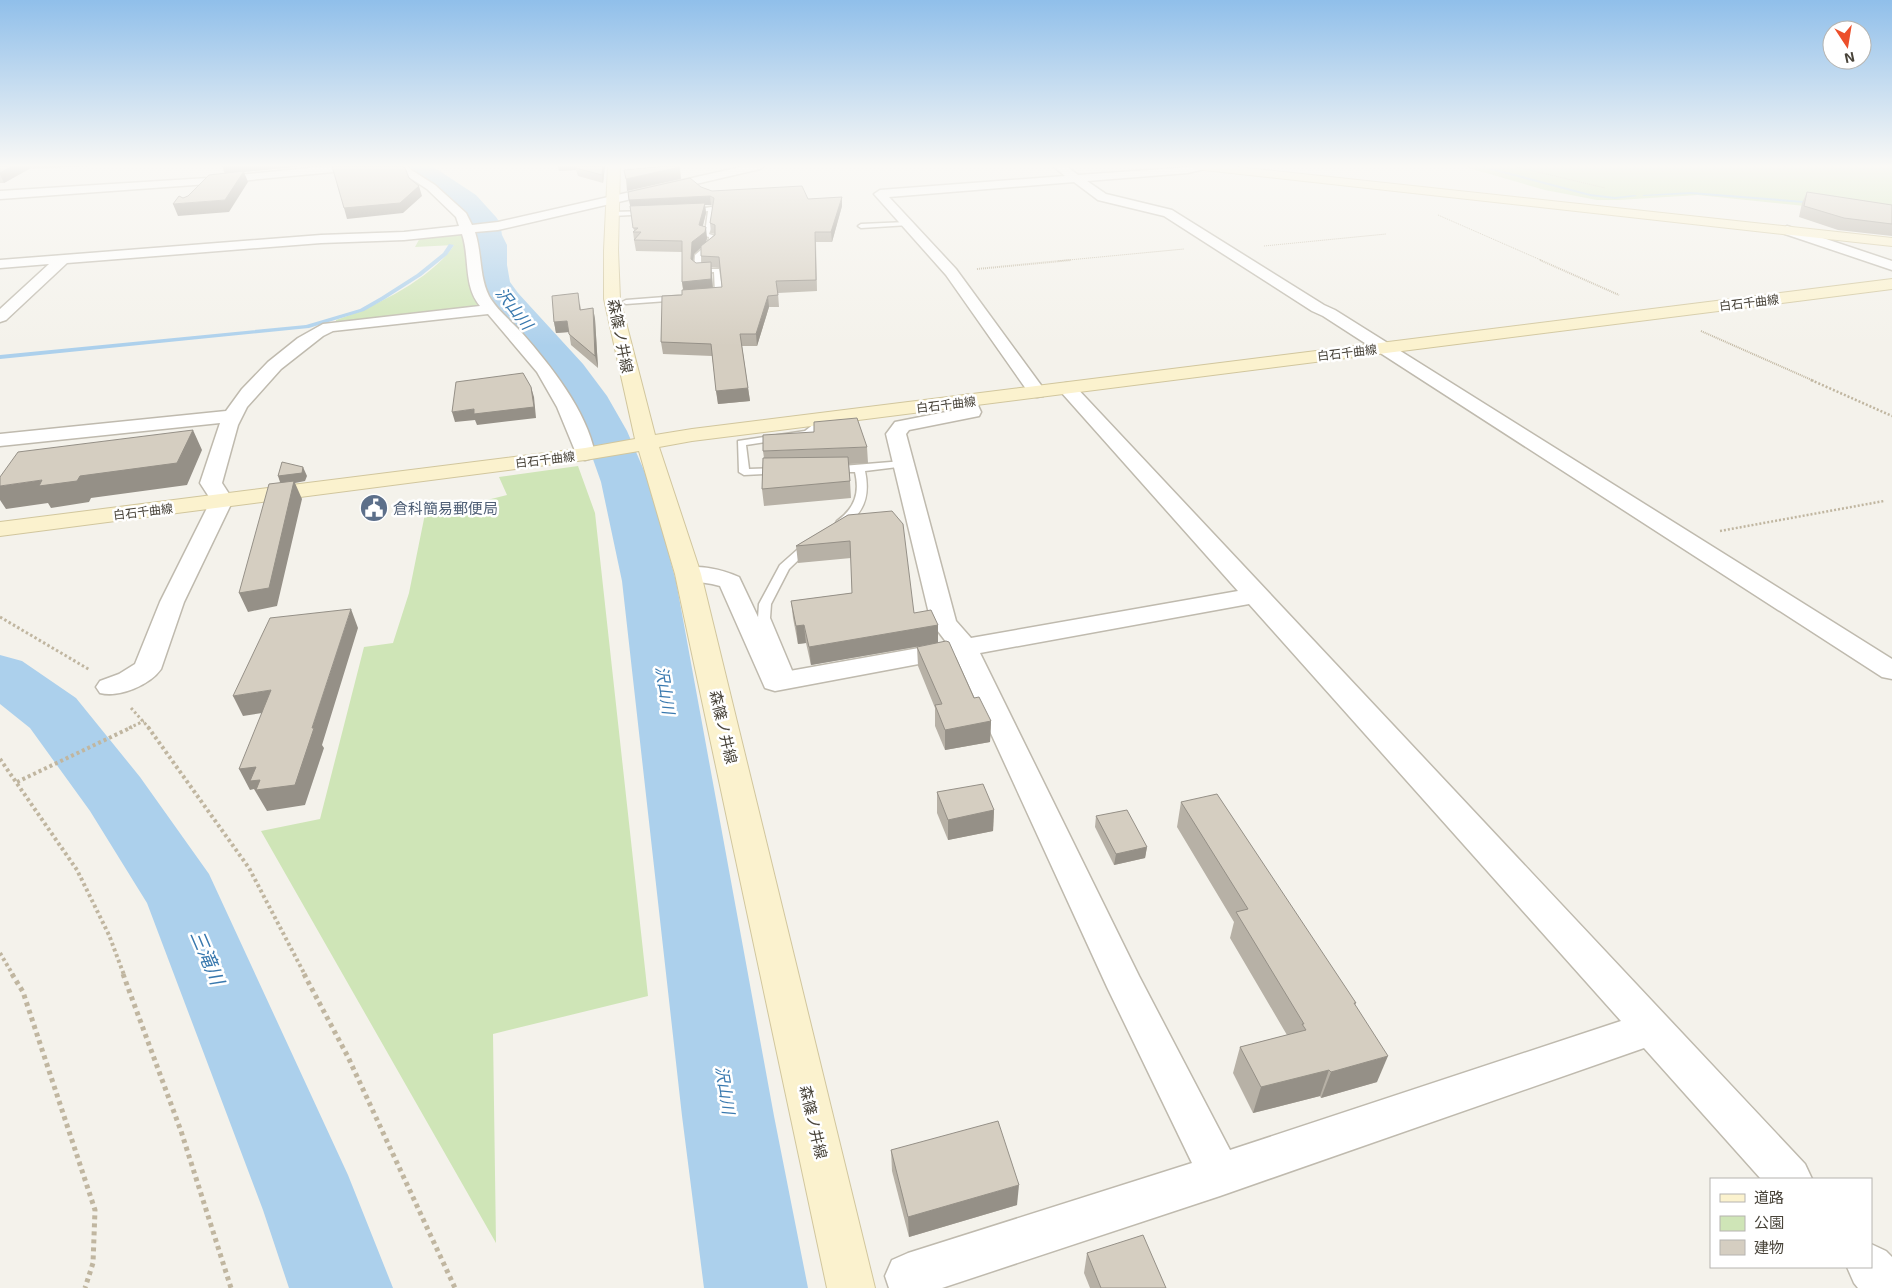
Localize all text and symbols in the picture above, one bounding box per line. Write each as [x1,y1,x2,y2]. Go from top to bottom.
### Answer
north arrow [1822,20,1872,70]
text: N [1843,49,1857,68]
water label: 沢山川 [493,283,538,334]
street label: 白石千曲線 [1718,291,1780,313]
street label: 森篠ノ井線 [605,297,637,375]
street label: 白石千曲線 [1316,341,1378,363]
street label: 白石千曲線 [915,393,977,415]
street label: 白石千曲線 [514,448,576,470]
public building icon: 倉科簡易郵便局 [359,493,389,523]
place label: 倉科簡易郵便局 [393,499,498,517]
street label: 白石千曲線 [112,500,174,522]
water label: 沢山川 [653,665,679,717]
street label: 森篠ノ井線 [707,688,741,766]
water label: 三滝川 [186,926,231,990]
water label: 沢山川 [713,1065,739,1117]
street label: 森篠ノ井線 [797,1083,831,1161]
legend [1710,1178,1872,1268]
text: 道路 [1754,1188,1784,1206]
text: 公園 [1754,1213,1784,1231]
text: 建物 [1754,1238,1784,1256]

